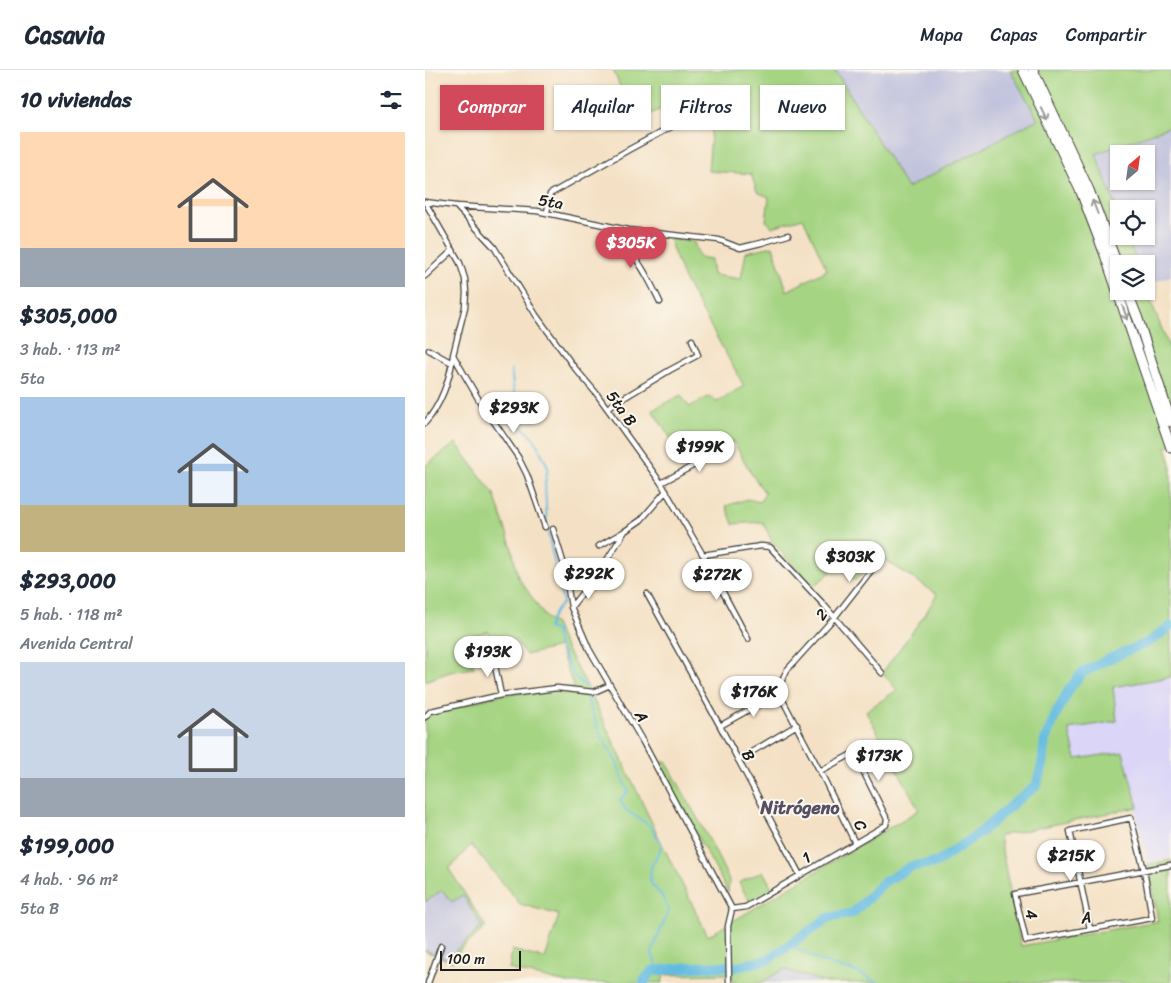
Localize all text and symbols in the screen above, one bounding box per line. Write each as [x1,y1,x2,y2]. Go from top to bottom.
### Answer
text: Casavia [25,14,105,56]
text: Mapa [920,19,963,51]
text: Capas [991,19,1038,51]
text: Compartir [1066,19,1146,51]
text: 10 viviendas [20,81,132,119]
chip: Comprar [440,85,544,130]
chip: Alquilar [554,85,651,130]
chip: Filtros [661,85,750,130]
chip: Nuevo [760,85,845,130]
icon: filters [377,86,405,114]
one-way arrow [1040,106,1049,121]
north arrow [1110,145,1155,190]
map controls [1110,145,1155,300]
icon: home [168,165,258,255]
street label: 5ta [536,185,566,218]
one-way arrow [1090,200,1100,215]
button: locate [1110,200,1155,245]
pin: $305K [596,226,666,269]
text: $305K [606,228,656,257]
button: layers [1110,255,1155,300]
text: $305,000 [20,297,117,335]
one-way arrow [1121,305,1130,320]
text: 3 hab. · 113 m² [20,335,121,364]
text: 5ta [20,364,45,393]
street label: 5ta B [598,384,645,433]
pin: $293K [479,392,549,434]
text: $293K [490,393,538,422]
icon: home [168,430,258,520]
pin: $199K [665,430,735,473]
text: $199K [676,432,724,461]
pin: $303K [815,540,885,583]
text: $303K [826,542,874,571]
pin: $292K [554,558,624,600]
pin: $272K [682,558,752,601]
text: $292K [565,559,613,588]
text: $272K [693,560,741,589]
text: $293,000 [20,562,116,600]
text: 5 hab. · 118 m² [20,600,122,629]
street label: 2 [807,601,835,627]
text: Avenida Central [20,629,133,658]
pin: $193K [453,636,523,678]
text: $193K [465,637,511,666]
pin: $176K [719,676,789,718]
text: $176K [731,677,777,706]
icon: home [168,695,258,785]
street label: A [626,703,657,728]
pin: $173K [844,740,914,782]
text: $173K [856,741,902,770]
street label: B [733,744,764,767]
district label: Nitrógeno [760,792,839,824]
street label: C [845,815,876,836]
text: $199,000 [20,827,114,865]
pin: $215K [1036,840,1106,882]
text: $215K [1048,841,1094,870]
street label: 1 [796,843,817,872]
text: 4 hab. · 96 m² [20,865,118,894]
text: 5ta B [20,894,59,923]
street label: A [1077,902,1094,933]
street label: 4 [1016,906,1047,922]
text: 100 m [447,947,485,972]
scale bar [440,948,521,971]

